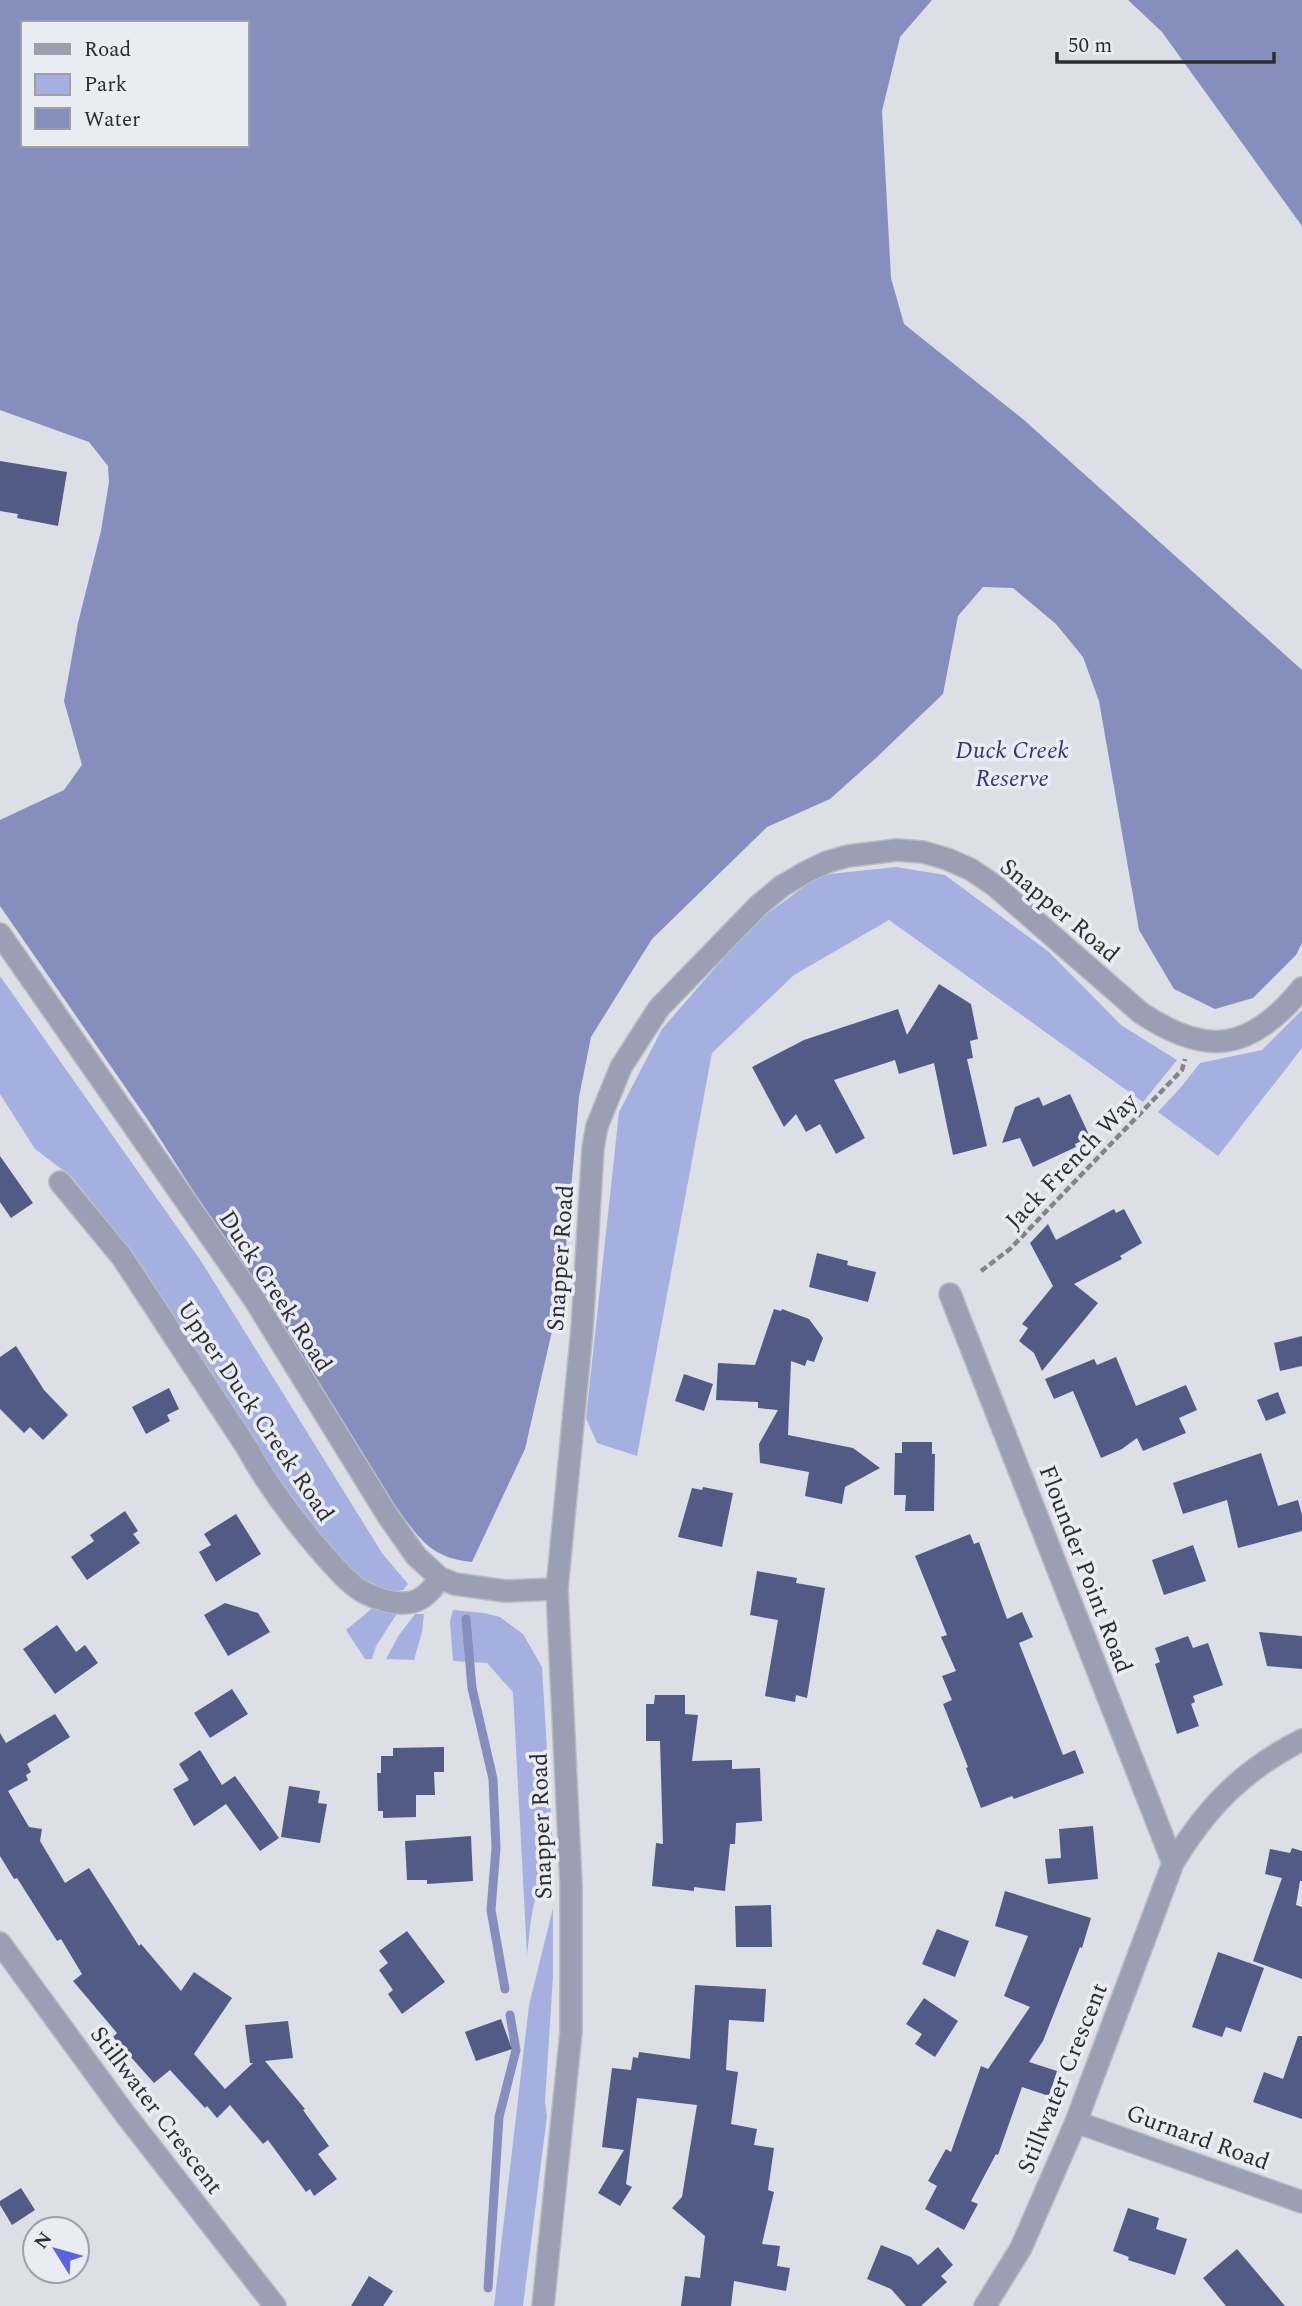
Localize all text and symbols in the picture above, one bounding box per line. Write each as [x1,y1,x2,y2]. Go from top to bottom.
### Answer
legend [21,21,248,147]
scale bar [1057,21,1274,65]
text: 50 m [1068,30,1112,62]
text: Road [84,34,131,66]
text: Park [84,69,128,101]
text: Water [84,104,140,136]
park label: Duck Creek Reserve [955,733,1069,797]
street label: Snapper Road [992,850,1127,972]
street label: Jack French Way [997,1084,1148,1238]
street label: Snapper Road [538,1184,584,1333]
street label: Duck Creek Road [209,1203,341,1380]
street label: Upper Duck Creek Road [168,1294,343,1529]
street label: Flounder Point Road [1029,1460,1141,1679]
street label: Snapper Road [521,1752,563,1900]
street label: Stillwater Crescent [1008,1977,1118,2179]
street label: Stillwater Crescent [81,2019,232,2203]
street label: Gurnard Road [1121,2095,1274,2181]
north arrow [21,2215,91,2285]
text: N [27,2226,60,2256]

